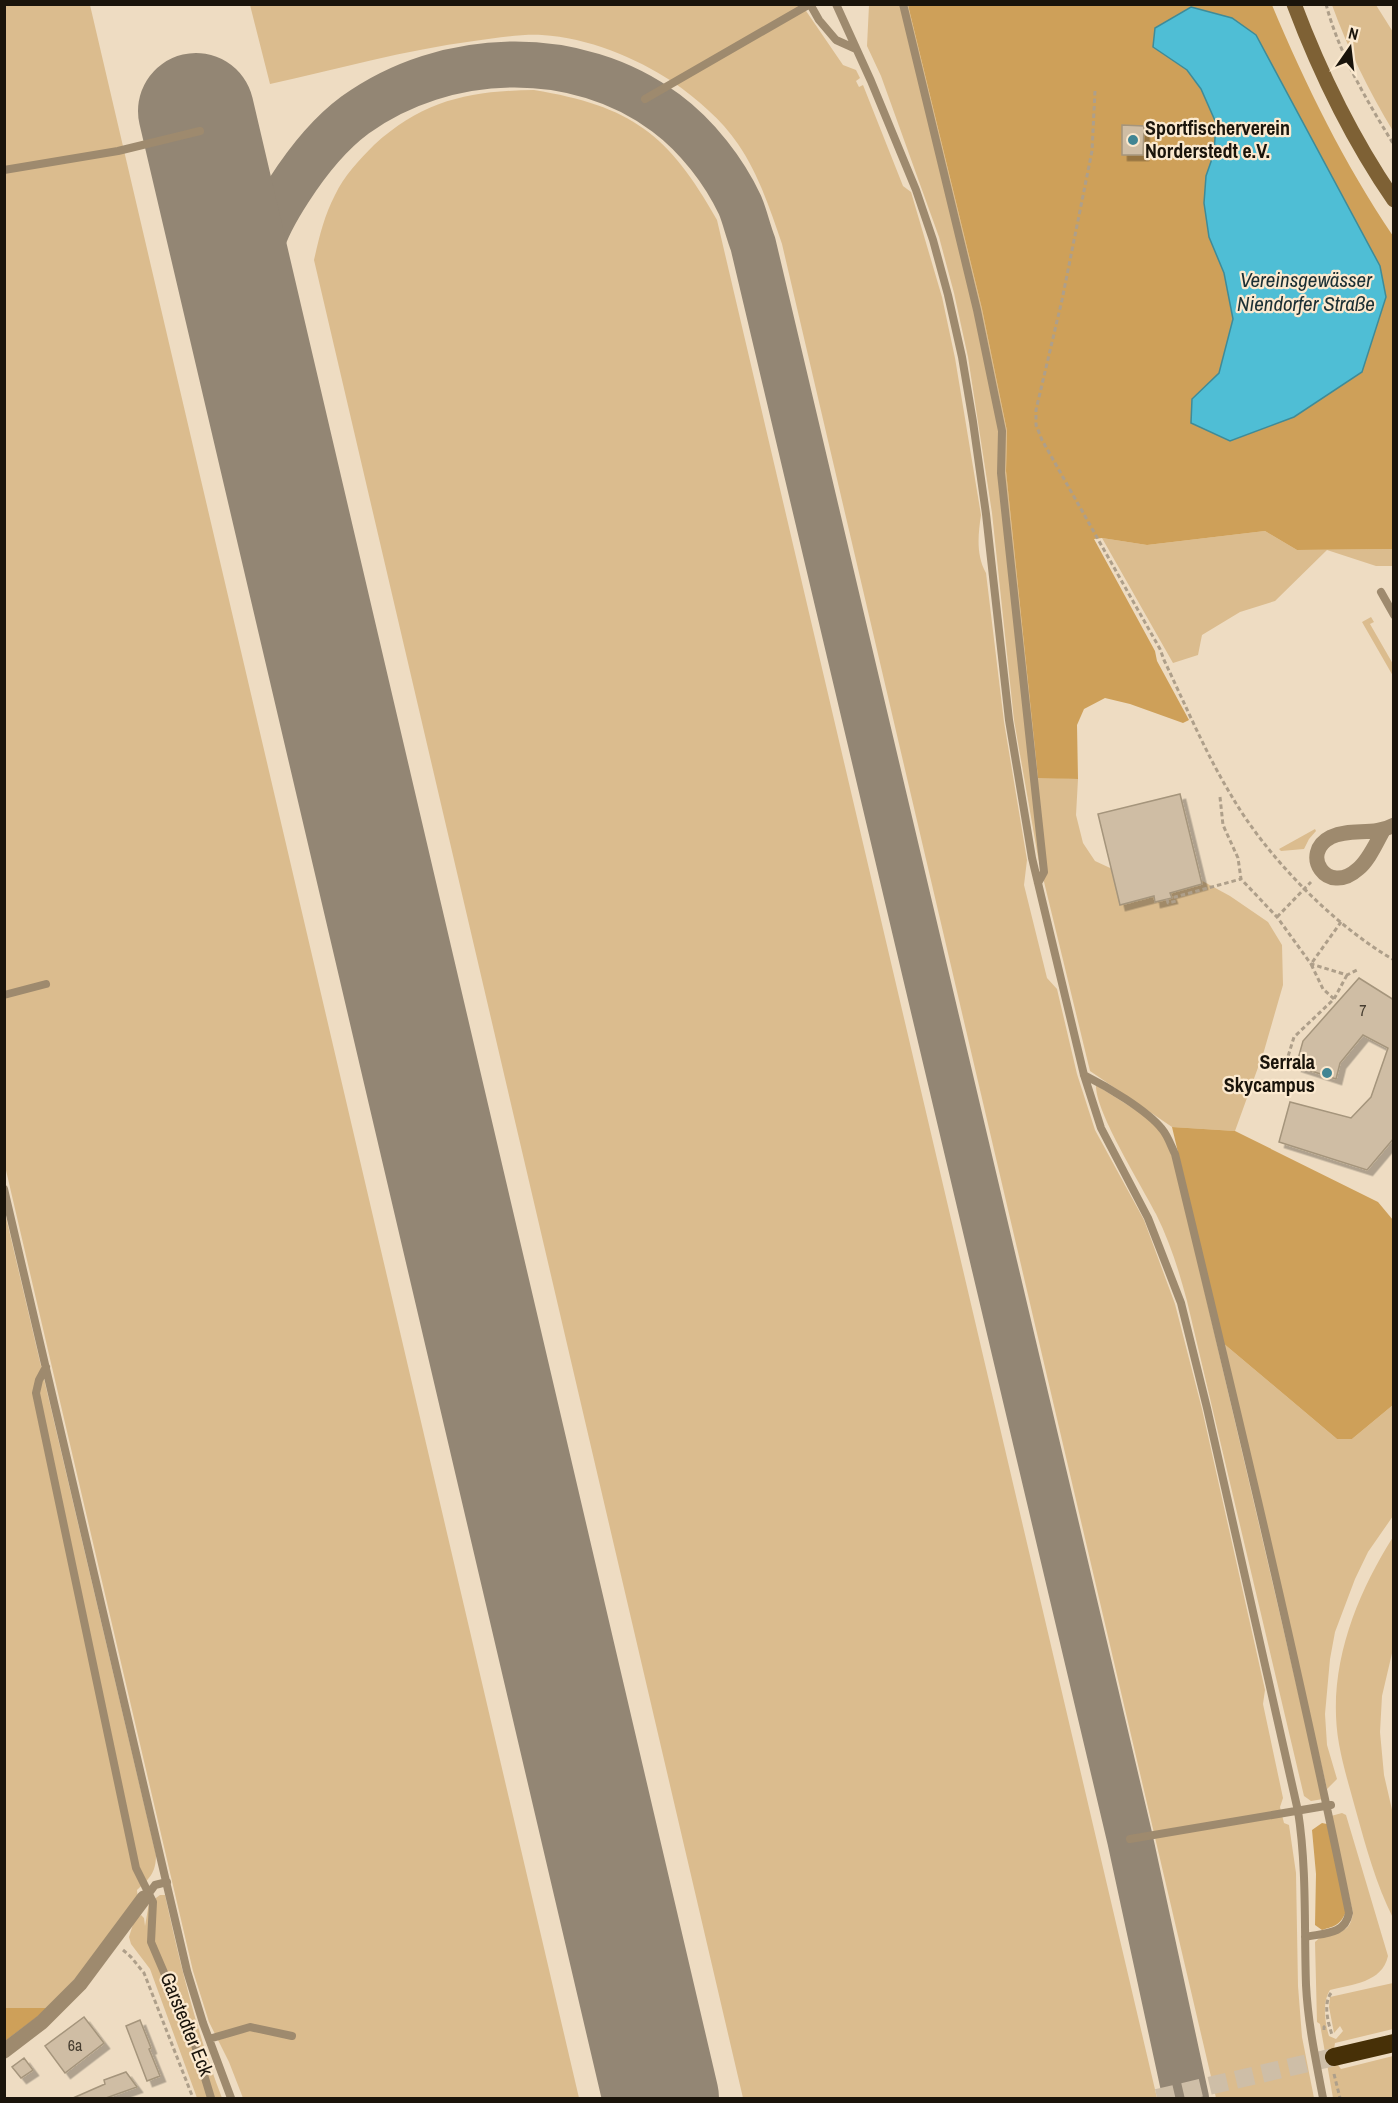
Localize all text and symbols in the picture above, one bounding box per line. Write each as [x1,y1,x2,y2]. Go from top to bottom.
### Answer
north arrow [1320,18,1380,78]
text: N [1346,22,1361,45]
place label: Sportfischerverein Norderstedt e.V. [1145,114,1290,164]
marker: Sportfischerverein Norderstedt e.V. [1126,133,1140,147]
water label: Vereinsgewässer Niendorfer Straße [1237,265,1375,318]
house number: 7 [1359,999,1367,1021]
place label: Serrala Skycampus [1224,1048,1315,1098]
marker: Serrala Skycampus [1320,1066,1334,1080]
street label: Garstedter Eck [154,1968,221,2080]
house number: 6a [68,2034,83,2056]

